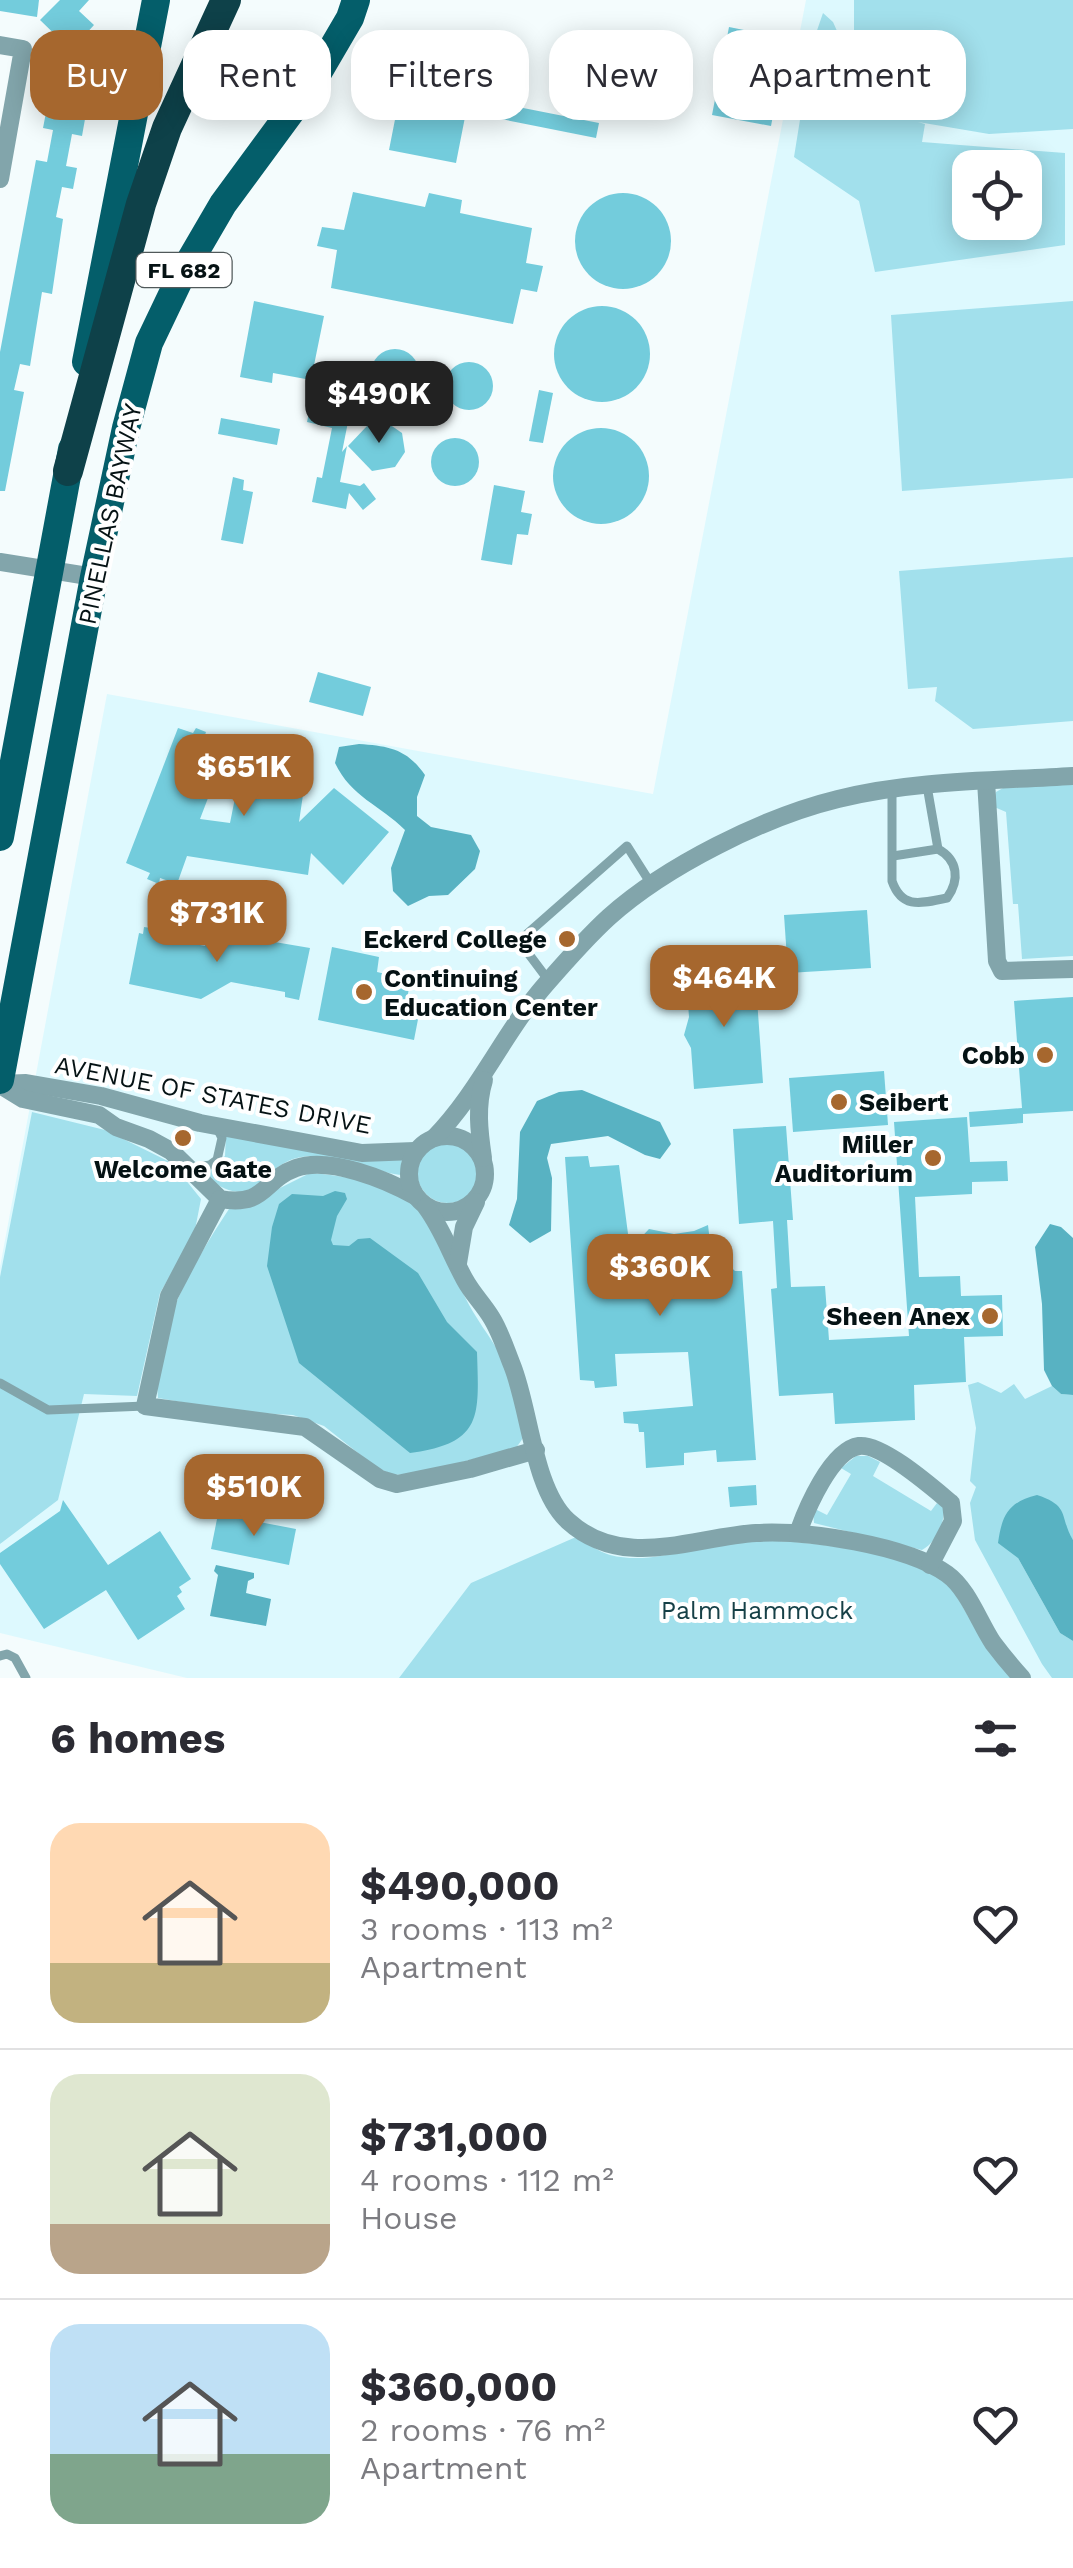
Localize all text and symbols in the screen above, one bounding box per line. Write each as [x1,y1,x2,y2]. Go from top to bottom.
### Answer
chip: Buy [30,30,163,120]
chip: Rent [183,30,331,120]
chip: Filters [351,30,529,120]
chip: New [549,30,693,120]
chip: Apartment [713,30,966,120]
map controls [952,150,1042,240]
button: locate [952,150,1042,240]
road number: FL 682 [136,253,232,287]
pin: $490K [309,361,449,446]
text: $490K [327,374,431,412]
street label: PINELLAS BAYWAY [72,400,148,627]
pin: $651K [174,734,314,819]
text: $651K [197,747,291,785]
pin: $731K [147,880,287,965]
text: $731K [170,893,264,931]
place label: Eckerd College [363,925,547,954]
marker: Eckerd College [556,928,578,950]
pin: $464K [654,945,794,1030]
text: $464K [672,958,776,996]
place label: Continuing Education Center [384,964,598,1022]
marker: Continuing Education Center [353,981,375,1003]
place label: Cobb [962,1041,1025,1070]
marker: Cobb [1034,1044,1056,1066]
street label: AVENUE OF STATES DRIVE [52,1050,374,1140]
place label: Seibert [859,1088,948,1117]
marker: Seibert [828,1091,850,1113]
marker: Welcome Gate [172,1127,194,1149]
place label: Miller Auditorium [775,1130,913,1188]
marker: Miller Auditorium [922,1147,944,1169]
place label: Welcome Gate [94,1155,272,1184]
pin: $360K [590,1234,730,1319]
text: $360K [609,1247,711,1285]
place label: Sheen Anex [826,1302,970,1331]
marker: Sheen Anex [979,1305,1001,1327]
pin: $510K [184,1454,324,1539]
text: $510K [206,1467,302,1505]
park label: Palm Hammock [661,1596,853,1625]
icon: filters [968,1711,1023,1766]
text: 6 homes [50,1714,225,1763]
text: $490,000 [360,1861,560,1910]
icon: home [130,1863,250,1983]
icon: heart [968,1896,1023,1951]
text: 3 rooms · 113 m² [360,1910,613,1948]
text: Apartment [360,1948,527,1986]
text: $731,000 [360,2112,548,2161]
icon: home [130,2114,250,2234]
icon: heart [968,2147,1023,2202]
text: 4 rooms · 112 m² [360,2161,614,2199]
text: House [360,2199,458,2237]
text: $360,000 [360,2362,557,2411]
icon: home [130,2364,250,2484]
icon: heart [968,2397,1023,2452]
text: 2 rooms · 76 m² [360,2411,606,2449]
text: Apartment [360,2449,527,2487]

